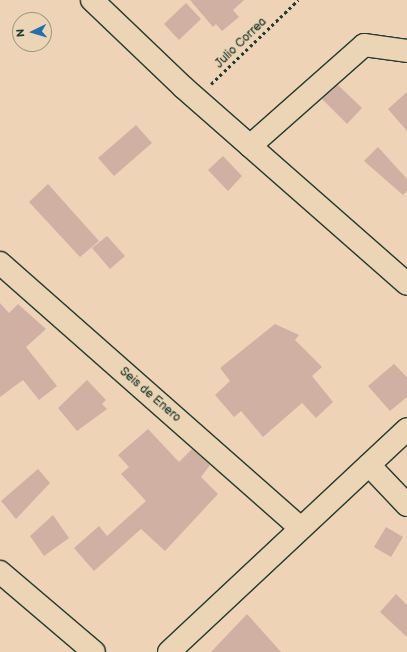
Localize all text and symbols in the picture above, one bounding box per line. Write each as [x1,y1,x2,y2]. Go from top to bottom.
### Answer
north arrow [12,12,52,52]
street label: Julio Correa [212,15,270,71]
text: N [14,28,27,38]
street label: Seis de Enero [116,365,184,425]

